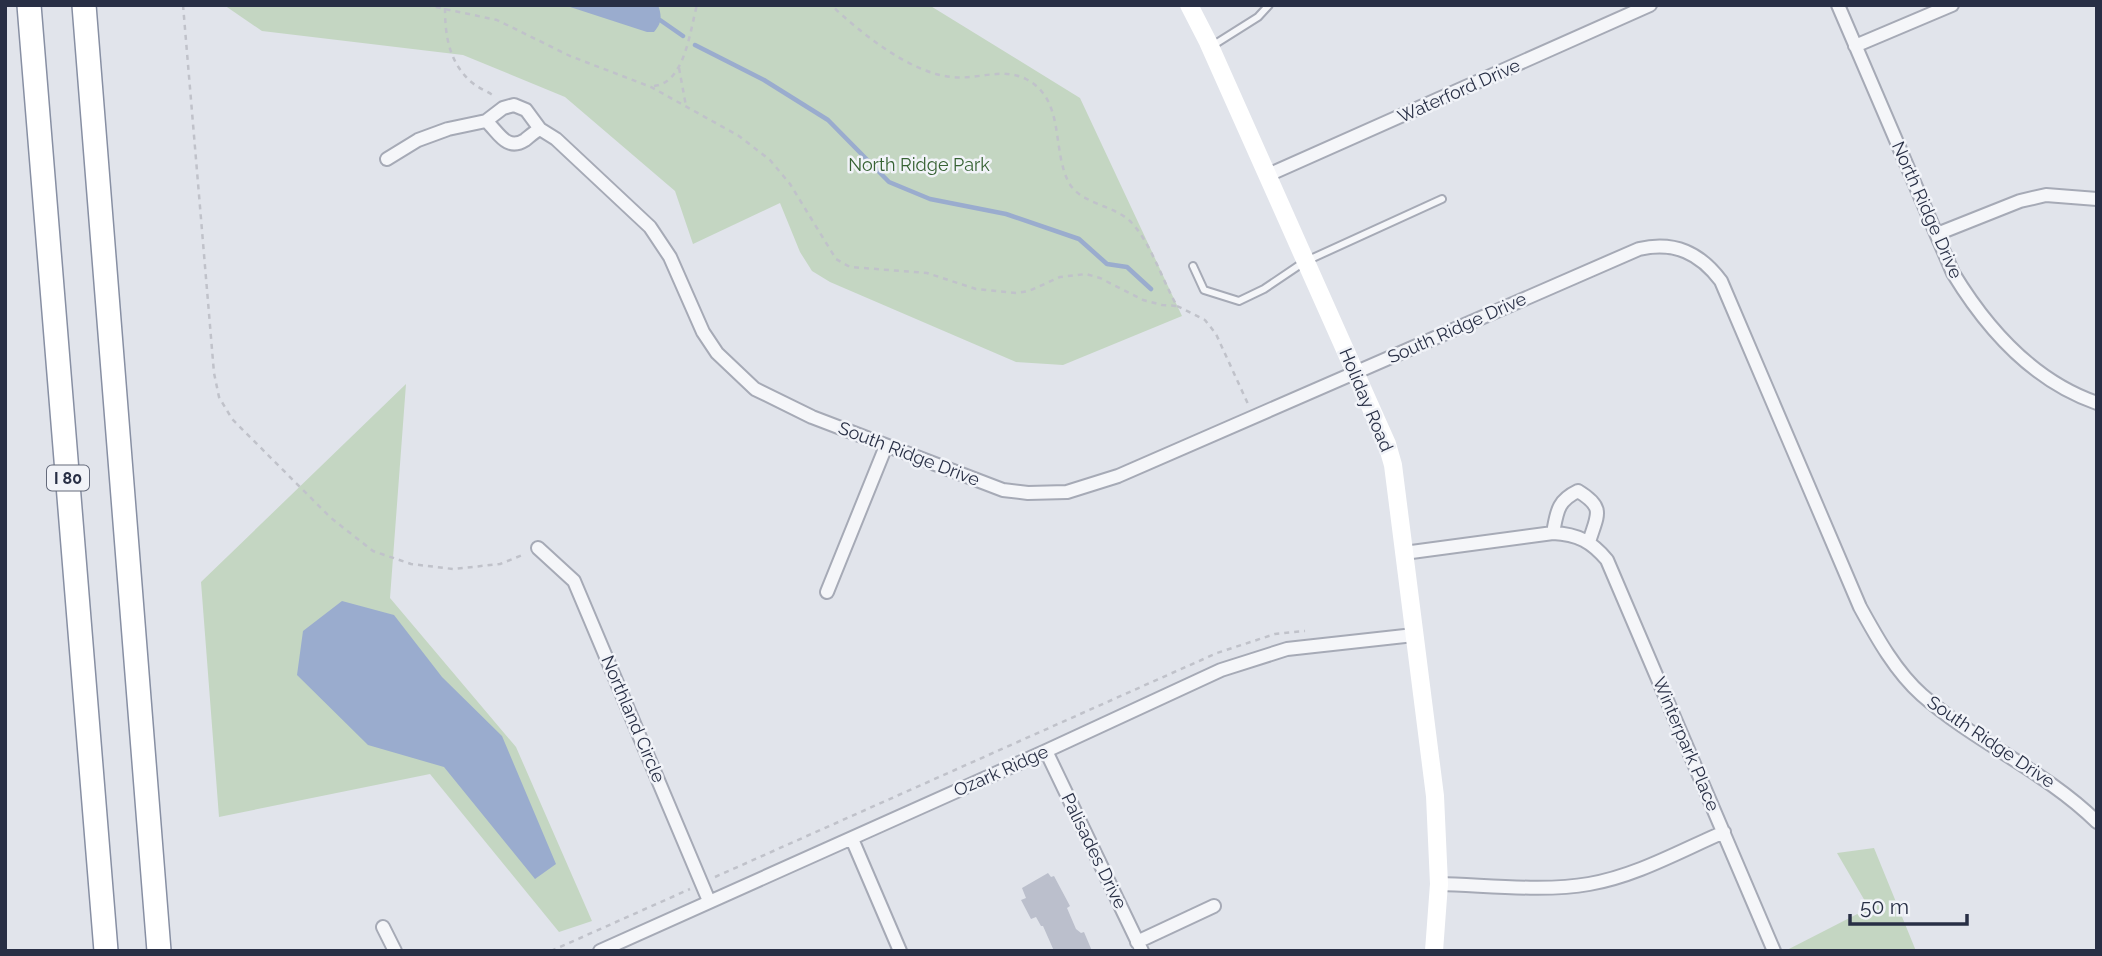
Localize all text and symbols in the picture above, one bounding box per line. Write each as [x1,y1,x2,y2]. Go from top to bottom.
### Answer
street label: Waterford Drive [1394,54,1524,127]
street label: North Ridge Drive [1888,138,1967,282]
park label: North Ridge Park [848,154,990,175]
street label: South Ridge Drive [1384,287,1530,368]
street label: Holiday Road [1335,345,1398,455]
street label: South Ridge Drive [836,417,983,490]
road number: I 80 [47,466,89,491]
street label: Northland Circle [597,652,670,786]
street label: Winterpark Place [1649,674,1724,814]
street label: South Ridge Drive [1923,691,2059,792]
street label: Ozark Ridge [950,740,1052,801]
street label: Palisades Drive [1057,789,1132,912]
scale bar [1850,883,1967,927]
text: 50 m [1860,894,1909,919]

